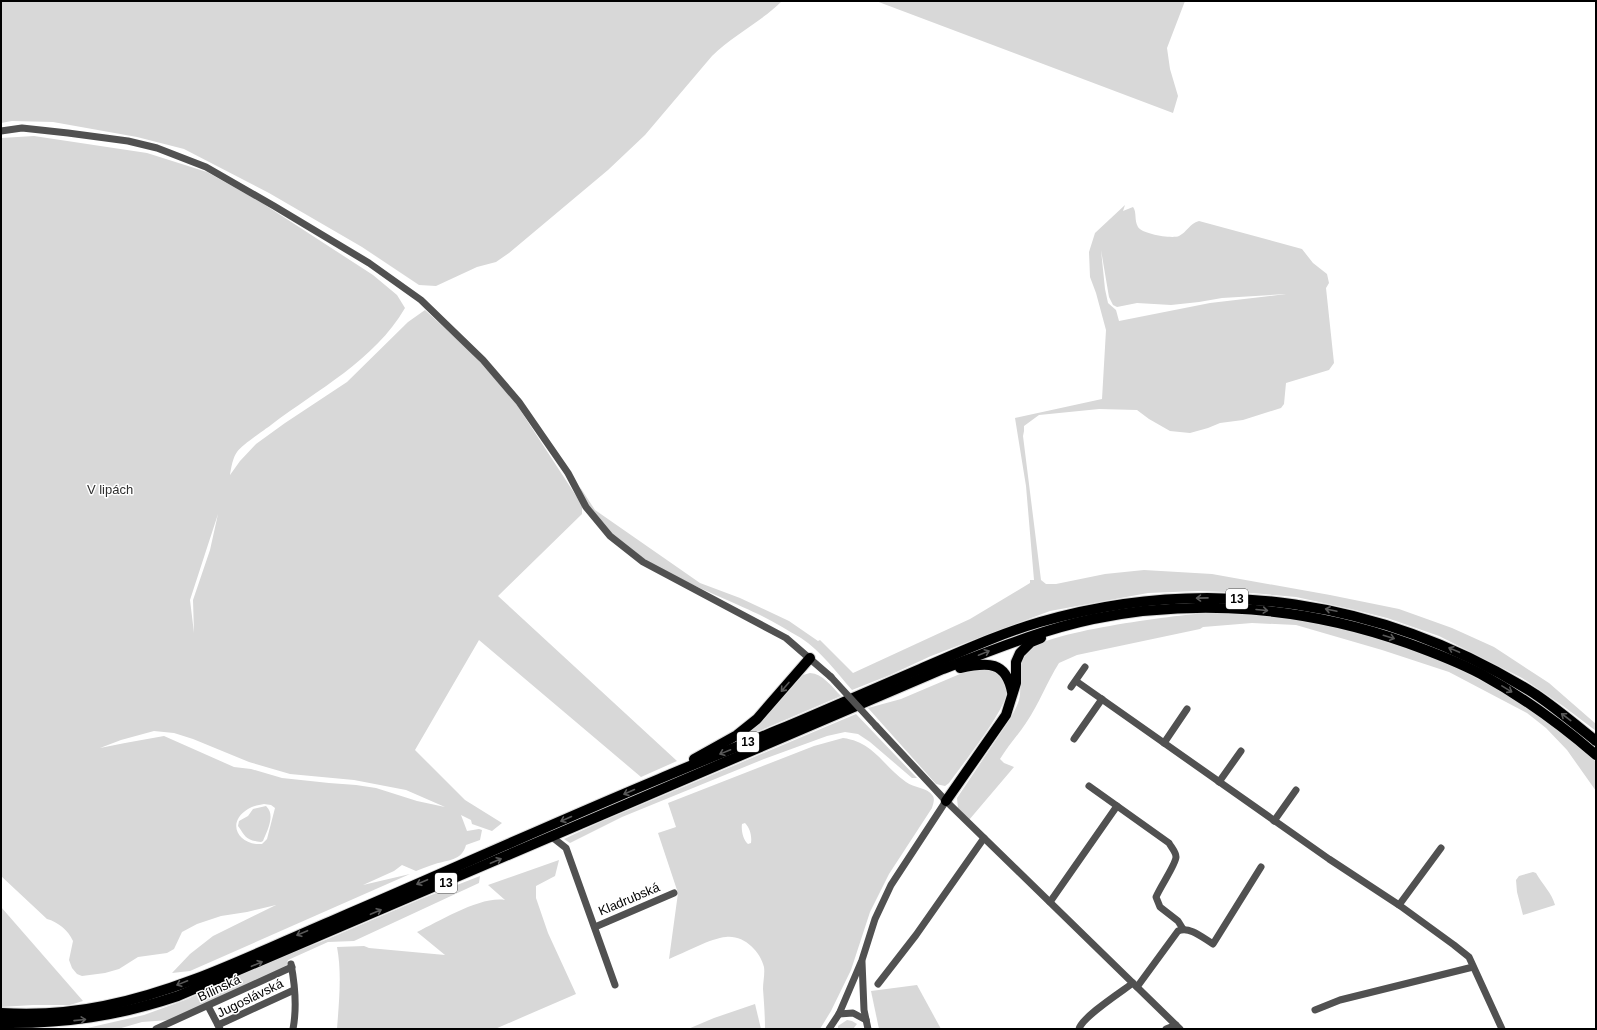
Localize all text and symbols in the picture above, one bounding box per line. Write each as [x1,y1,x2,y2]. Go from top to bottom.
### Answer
park label: V lipách [87,482,133,497]
road number: 13 [1226,589,1248,609]
one-way arrow [1196,594,1209,601]
one-way arrow [1325,606,1338,614]
one-way arrow [1255,607,1268,614]
one-way arrow [1382,634,1395,641]
one-way arrow [1449,646,1461,654]
one-way arrow [978,649,990,656]
one-way arrow [780,682,789,693]
one-way arrow [1501,686,1513,694]
one-way arrow [1560,713,1571,721]
road number: 13 [737,732,759,752]
one-way arrow [719,749,731,756]
one-way arrow [624,789,636,796]
one-way arrow [561,816,573,824]
one-way arrow [489,857,501,865]
road number: 13 [435,873,457,893]
one-way arrow [416,879,428,887]
street label: Kladrubská [596,879,663,919]
one-way arrow [370,908,382,916]
one-way arrow [296,930,308,937]
one-way arrow [250,959,262,967]
street label: Bílinská [195,971,243,1004]
street label: Jugoslávská [215,975,286,1020]
one-way arrow [177,980,189,988]
one-way arrow [73,1016,86,1024]

